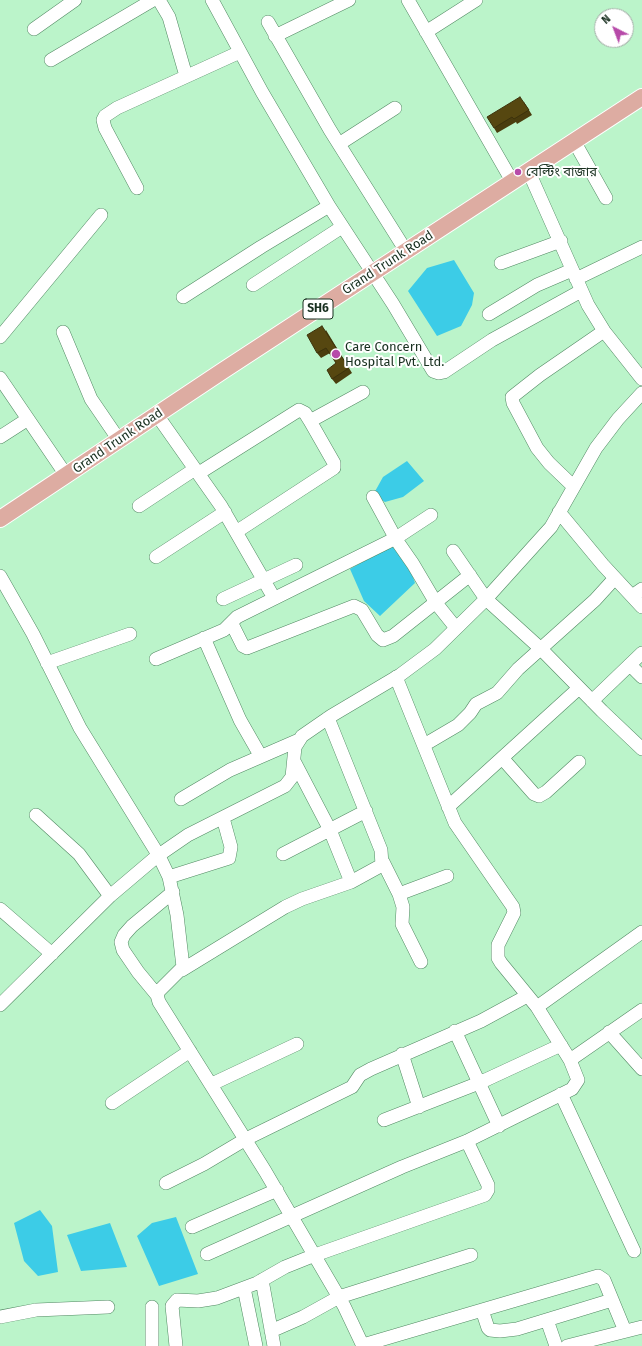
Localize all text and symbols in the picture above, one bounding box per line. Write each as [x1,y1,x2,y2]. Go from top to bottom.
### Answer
north arrow [594,8,634,48]
text: N [599,12,613,27]
place label: বেল্টিং বাজার [526,164,597,180]
marker: বেল্টিং বাজার [513,167,523,177]
street label: Grand Trunk Road [340,228,436,298]
road number: SH6 [303,299,333,319]
place label: Care Concern Hospital Pvt. Ltd. [345,339,444,370]
marker: Care Concern Hospital Pvt. Ltd. [330,348,342,360]
street label: Grand Trunk Road [70,405,166,477]

